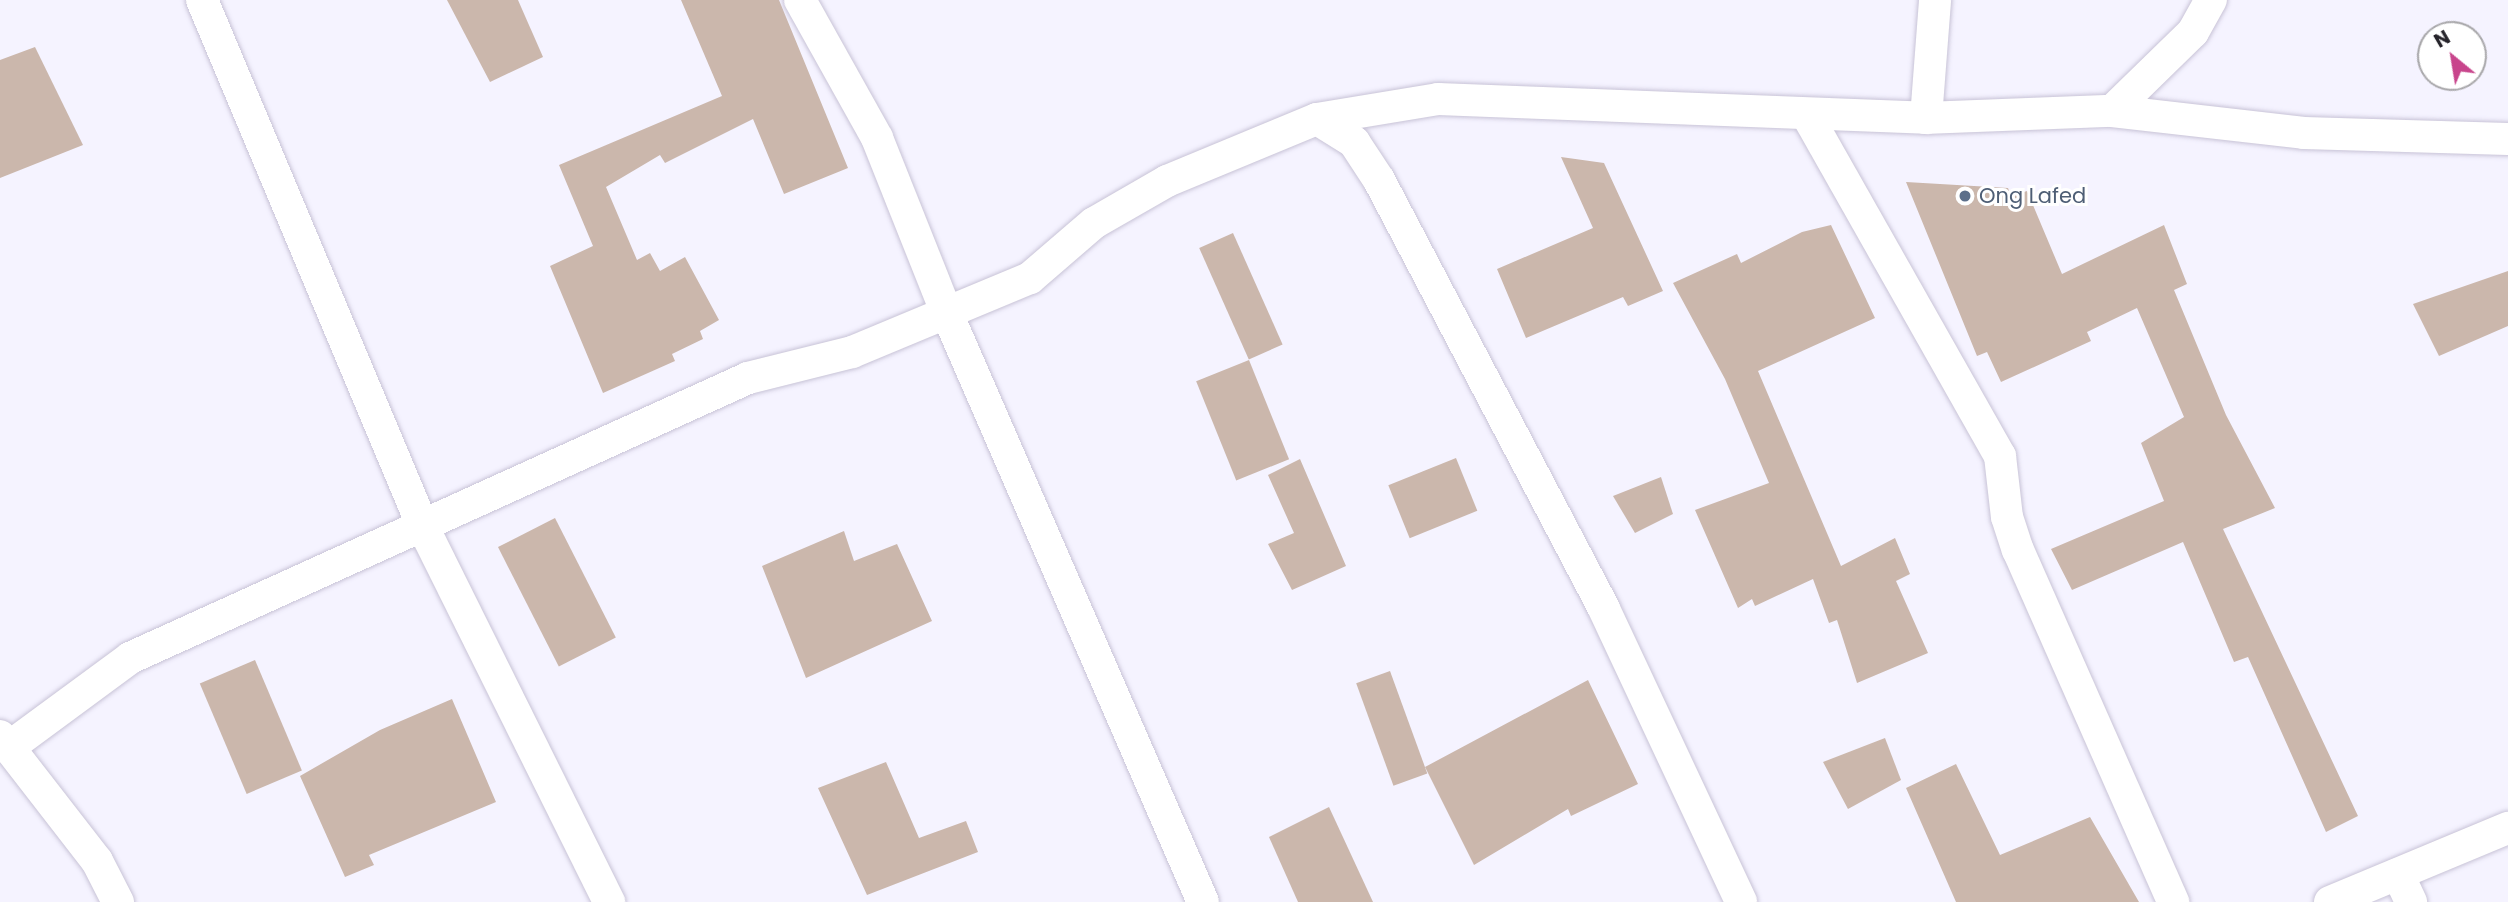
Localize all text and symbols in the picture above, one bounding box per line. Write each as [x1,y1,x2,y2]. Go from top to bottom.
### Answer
north arrow [2417,21,2487,91]
text: N [2429,24,2455,54]
place label: Ong Lafed [1979,183,2086,209]
marker: Ong Lafed [1957,188,1973,204]

